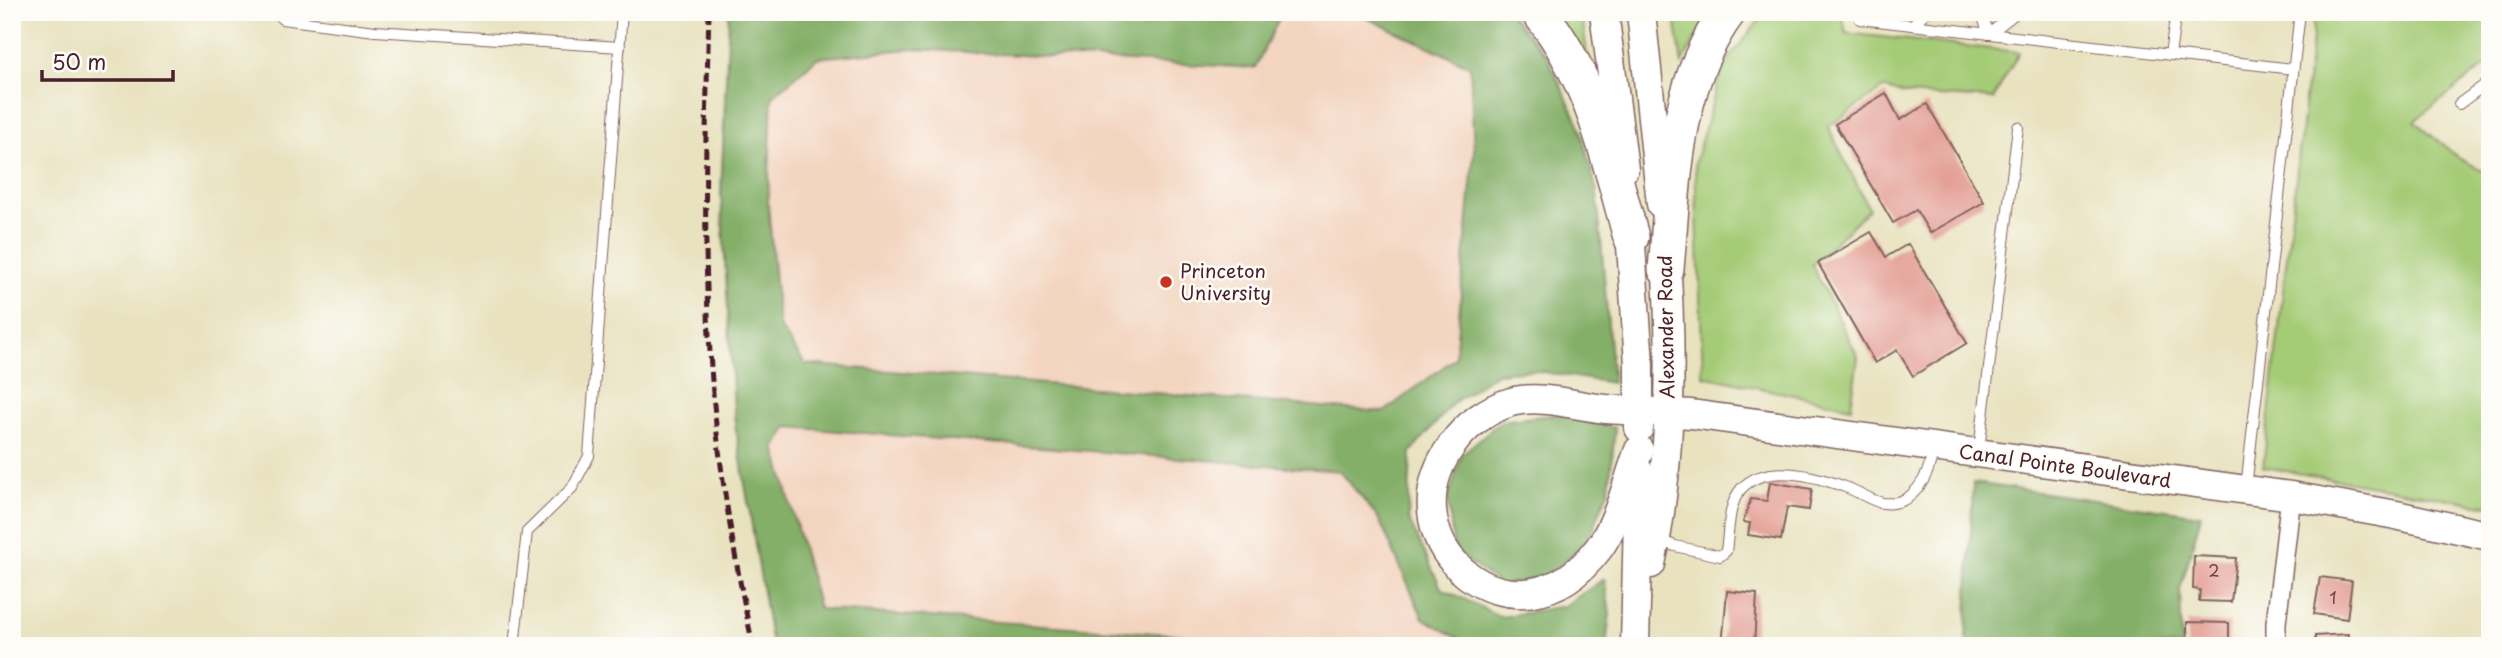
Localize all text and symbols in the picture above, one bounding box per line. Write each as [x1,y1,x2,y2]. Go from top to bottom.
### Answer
scale bar [42,38,173,82]
text: 50 m [52,45,106,77]
street label: Alexander Road [1650,255,1680,399]
place label: Princeton University [1180,256,1271,306]
marker: Princeton University [1158,274,1174,290]
street label: Canal Pointe Boulevard [1957,436,2173,494]
house number: 2 [2208,558,2220,582]
house number: 1 [2329,585,2337,609]

